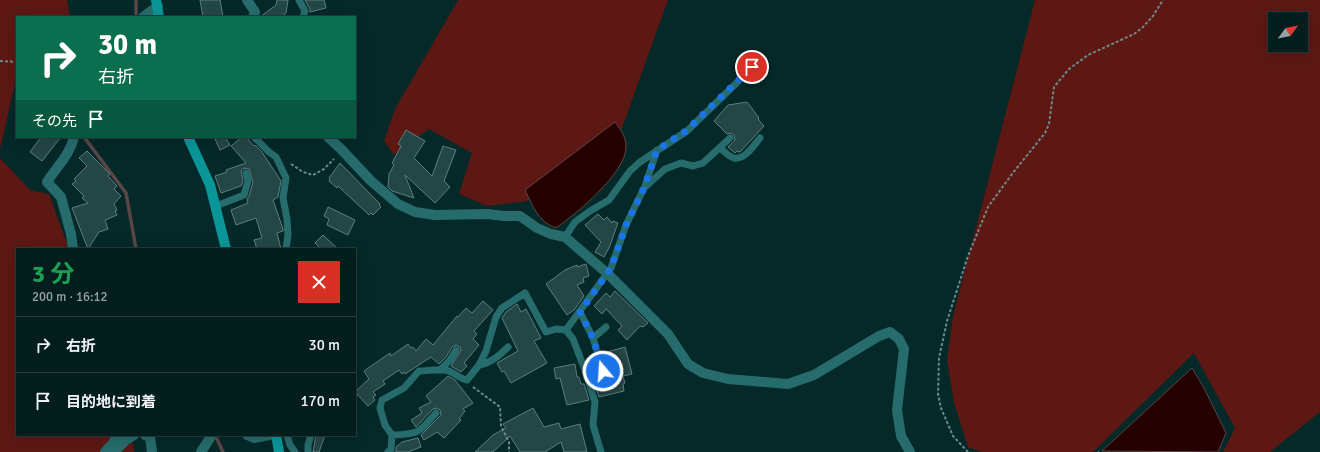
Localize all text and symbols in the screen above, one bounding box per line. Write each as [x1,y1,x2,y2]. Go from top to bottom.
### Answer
north arrow [1268,12,1308,52]
map controls [1268,12,1308,52]
text: 30 m [98,28,157,62]
icon: right [32,32,84,84]
pin [735,50,769,84]
icon: arrive [741,56,763,78]
text: 右折 [98,66,134,88]
icon: arrive [85,108,107,130]
text: その先 [32,112,77,130]
text: 3 分 [32,259,74,289]
button: close [298,261,340,303]
text: 200 m · 16:12 [32,289,108,305]
icon: right [32,334,54,356]
text: 30 m [309,336,340,354]
text: 右折 [66,337,96,355]
position arrow [582,350,624,392]
icon: arrive [32,390,54,412]
text: 170 m [300,392,340,410]
text: 目的地に到着 [66,393,156,411]

